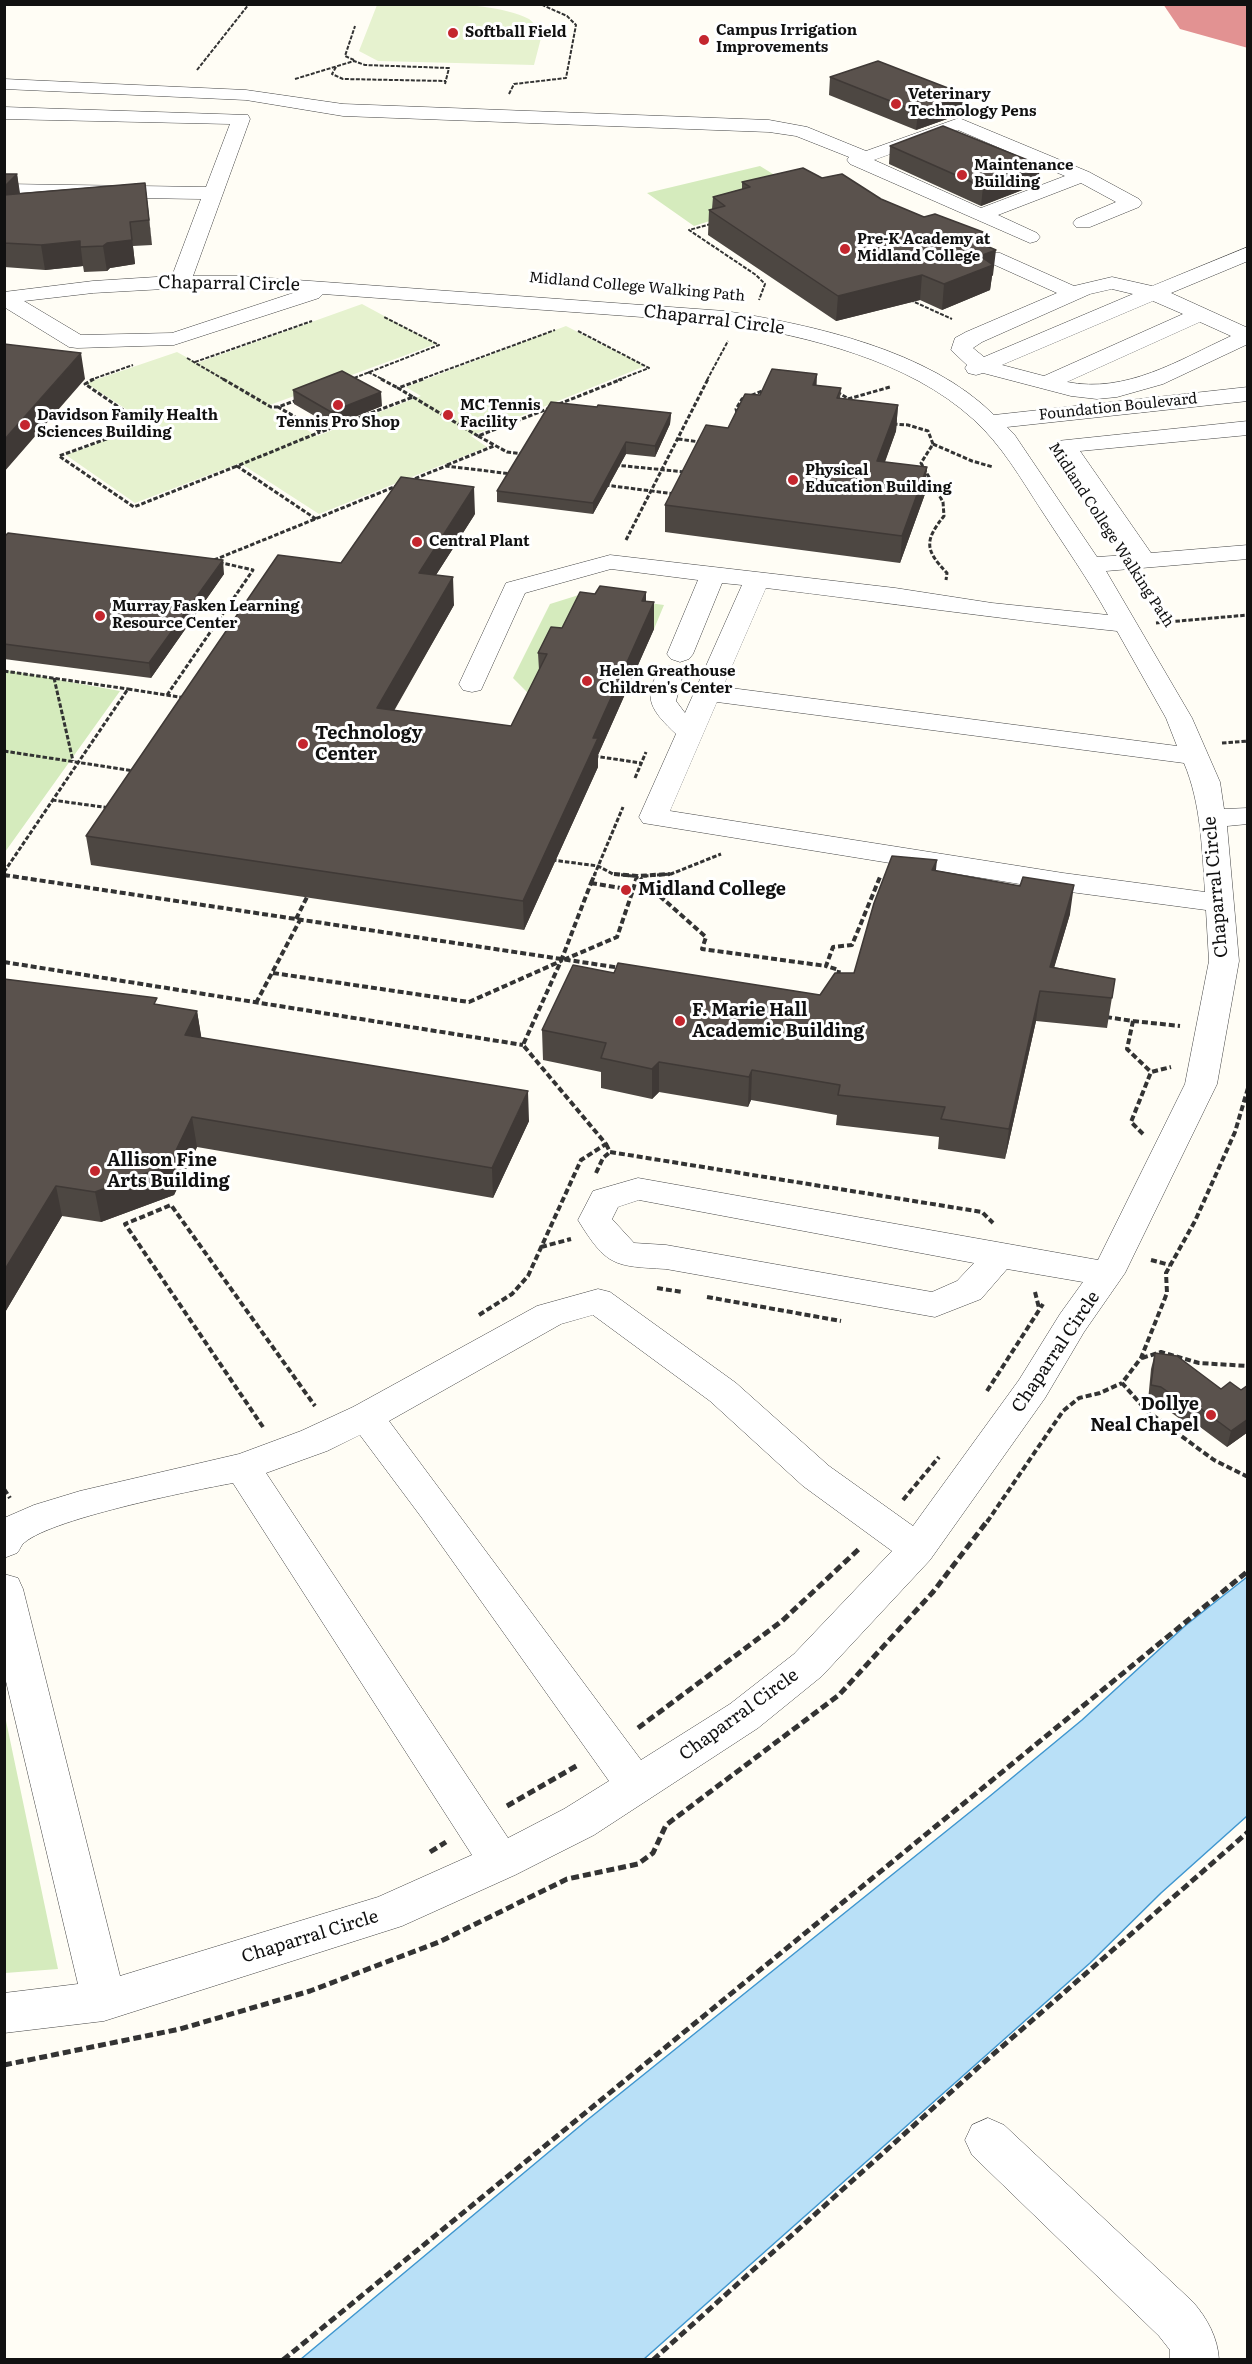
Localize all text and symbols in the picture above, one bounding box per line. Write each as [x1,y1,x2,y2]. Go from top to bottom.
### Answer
place label: Campus Irrigation Improvements [716,22,857,57]
place label: Softball Field [465,24,567,42]
marker: Softball Field [446,26,460,40]
marker: Campus Irrigation Improvements [697,33,711,47]
place label: Veterinary Technology Pens [908,86,1037,121]
marker: Veterinary Technology Pens [889,97,903,111]
place label: Maintenance Building [974,157,1073,192]
marker: Maintenance Building [955,168,969,182]
place label: Pre-K Academy at Midland College [857,231,990,266]
marker: Pre-K Academy at Midland College [838,242,852,256]
street label: Midland College Walking Path [528,269,746,305]
street label: Chaparral Circle [158,272,300,296]
street label: Chaparral Circle [642,301,786,339]
street label: Foundation Boulevard [1038,390,1198,424]
place label: MC Tennis Facility [460,397,541,432]
marker: Tennis Pro Shop [331,398,345,412]
place label: Davidson Family Health Sciences Building [37,407,218,442]
marker: MC Tennis Facility [441,408,455,422]
place label: Tennis Pro Shop [276,414,400,432]
marker: Davidson Family Health Sciences Building [18,418,32,432]
street label: Midland College Walking Path [1044,439,1178,631]
place label: Physical Education Building [805,462,952,497]
marker: Physical Education Building [786,473,800,487]
place label: Central Plant [429,533,530,551]
marker: Central Plant [410,535,424,549]
place label: Murray Fasken Learning Resource Center [112,598,300,633]
marker: Murray Fasken Learning Resource Center [93,609,107,623]
place label: Helen Greathouse Children's Center [599,663,735,698]
marker: Helen Greathouse Children's Center [580,674,594,688]
place label: Technology Center [315,723,423,766]
marker: Technology Center [296,737,310,751]
street label: Chaparral Circle [1199,815,1233,959]
place label: Midland College [638,879,786,901]
marker: Midland College [619,883,633,897]
place label: F. Marie Hall Academic Building [692,1000,864,1042]
marker: F. Marie Hall Academic Building [673,1014,687,1028]
place label: Allison Fine Arts Building [107,1150,230,1192]
marker: Allison Fine Arts Building [88,1164,102,1178]
street label: Chaparral Circle [1007,1287,1105,1417]
place label: Dollye Neal Chapel [1090,1394,1199,1436]
marker: Dollye Neal Chapel [1204,1408,1218,1422]
street label: Chaparral Circle [675,1665,803,1765]
street label: Chaparral Circle [239,1906,381,1968]

